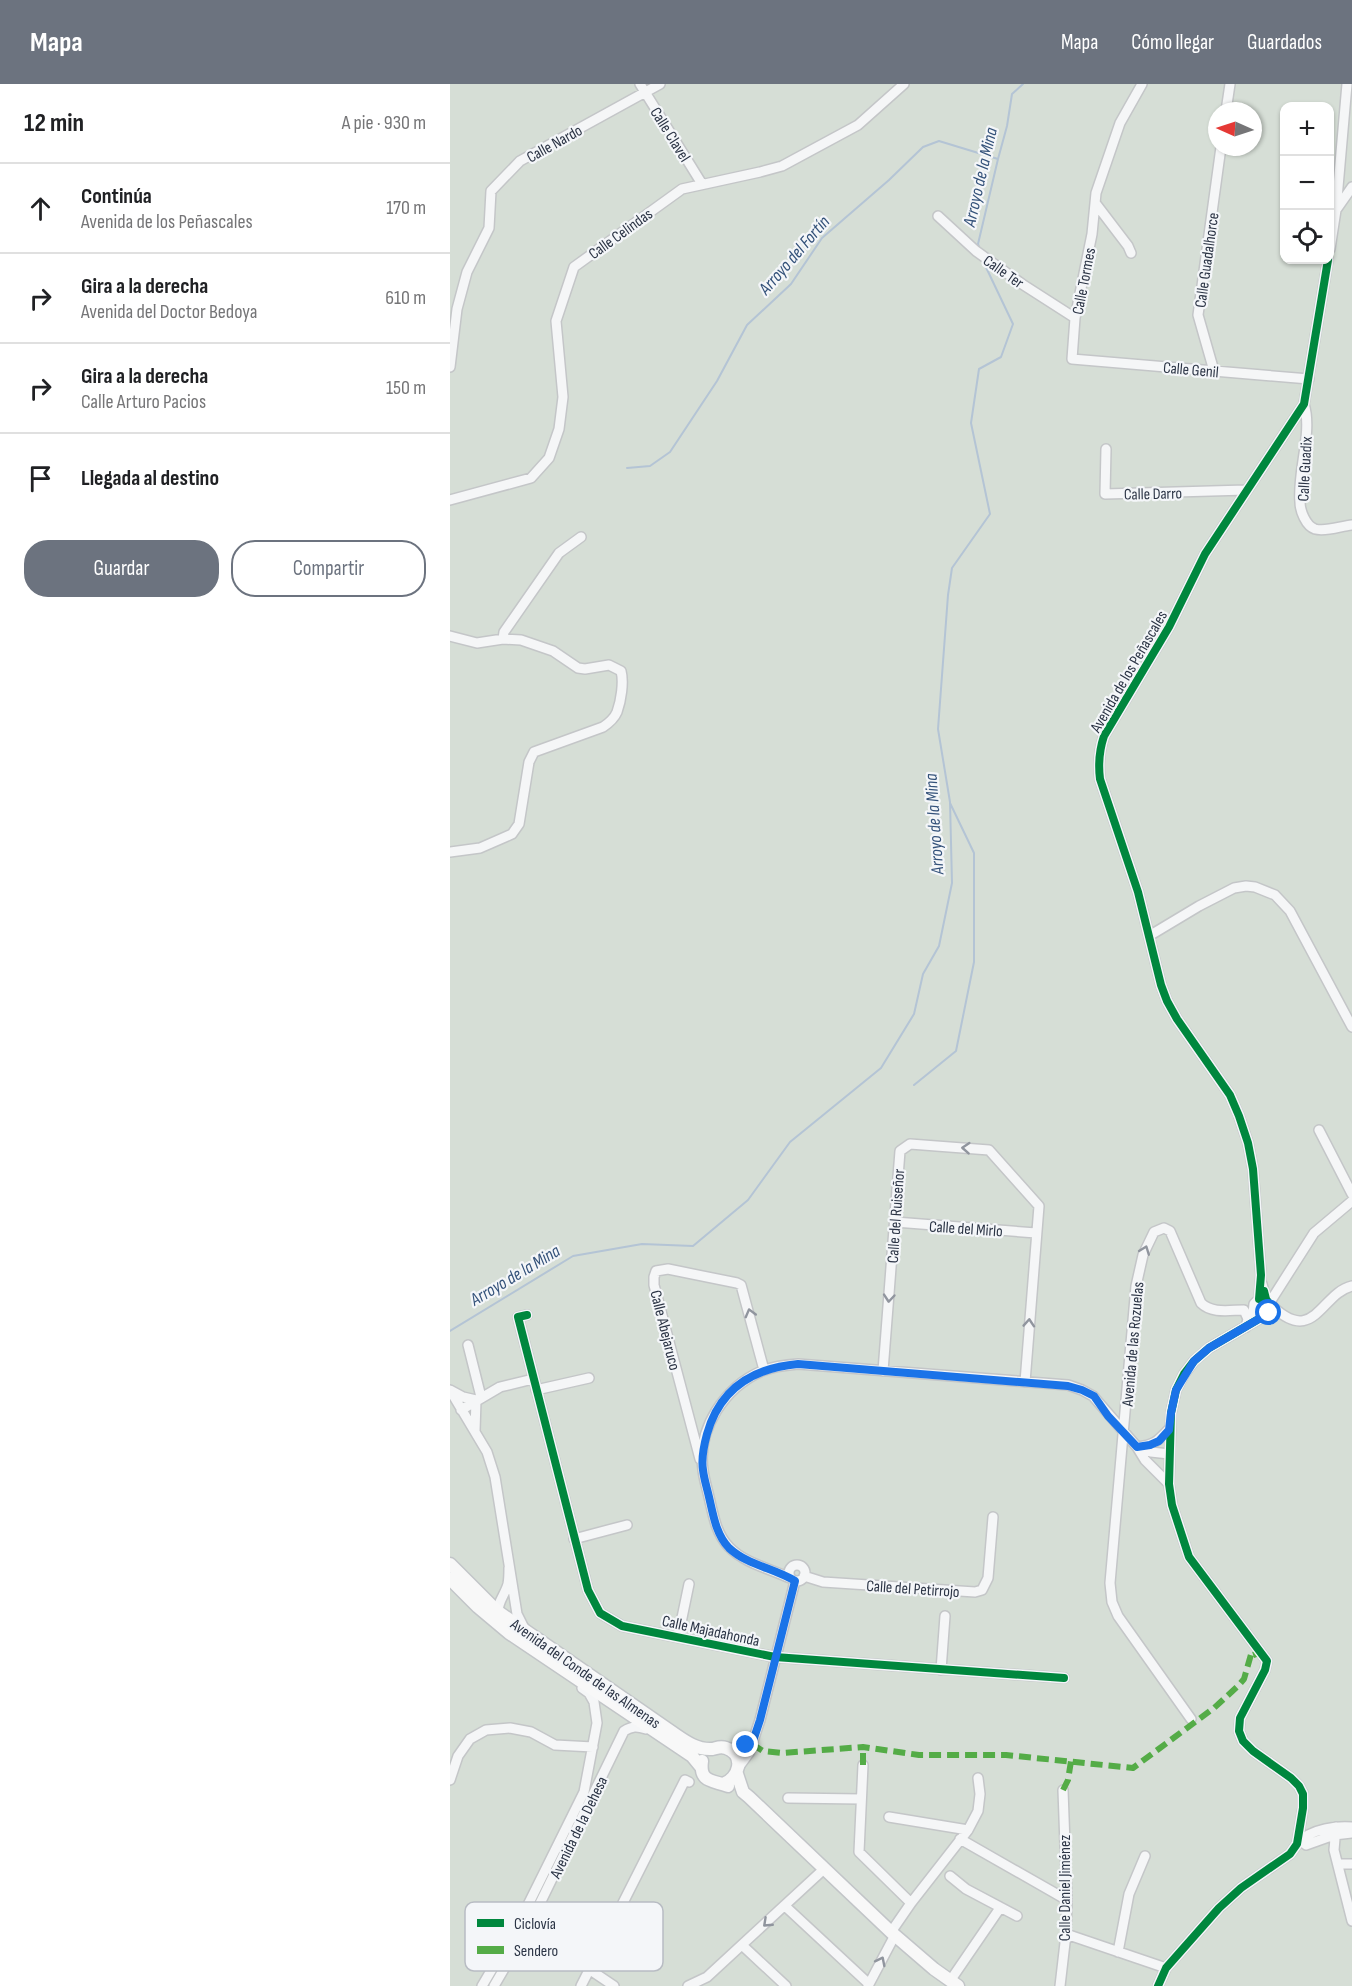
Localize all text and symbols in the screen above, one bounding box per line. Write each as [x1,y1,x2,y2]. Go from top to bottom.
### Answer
text: Mapa [30,26,83,59]
text: Mapa [1061,30,1098,55]
text: Cómo llegar [1131,30,1214,55]
text: Guardados [1247,30,1322,55]
north arrow [1208,102,1262,156]
map controls [1280,102,1334,264]
button: + [1280,102,1334,156]
street label: Calle Clavel [646,104,694,166]
text: 12 min [24,108,84,139]
text: A pie · 930 m [342,111,426,135]
street label: Calle Nardo [524,121,586,167]
water label: Arroyo de la Mina [959,125,1002,230]
button: − [1280,156,1334,210]
text: Continúa [81,183,152,210]
icon: ahead [24,192,57,225]
text: 170 m [386,196,426,220]
street label: Calle Celindas [585,205,657,264]
text: Avenida de los Peñascales [81,210,253,234]
button: locate [1280,210,1334,264]
water label: Arroyo del Fortín [754,211,835,300]
street label: Calle Guadalhorce [1191,211,1224,309]
street label: Calle Tormes [1069,246,1100,316]
street label: Calle Ter [979,252,1027,293]
text: Gira a la derecha [81,273,208,300]
icon: right [24,282,57,315]
text: 610 m [385,286,426,310]
text: Avenida del Doctor Bedoya [81,300,257,324]
street label: Calle Genil [1162,359,1220,382]
text: Gira a la derecha [81,363,208,390]
icon: right [24,372,57,405]
text: 150 m [386,376,426,400]
text: Calle Arturo Pacios [81,390,206,414]
street label: Calle Guadix [1294,436,1317,502]
icon: arrive [24,462,57,495]
text: Llegada al destino [81,465,219,492]
street label: Calle Darro [1124,484,1182,505]
button: Guardar [24,540,219,597]
button: Compartir [231,540,426,597]
street label: Avenida de los Peñascales [1086,607,1172,737]
water label: Arroyo de la Mina [920,772,949,876]
one-way arrow [961,1142,970,1155]
street label: Calle del Ruiseñor [884,1168,909,1264]
street label: Calle del Mirlo [928,1217,1003,1242]
water label: Arroyo de la Mina [466,1240,565,1311]
one-way arrow [1138,1246,1151,1256]
street label: Avenida de las Rozuelas [1119,1281,1148,1408]
street label: Calle Abejaruco [645,1288,684,1372]
one-way arrow [883,1294,896,1303]
route start [1255,1299,1281,1325]
one-way arrow [744,1308,757,1318]
one-way arrow [1022,1319,1035,1328]
street label: Calle del Petirrojo [866,1577,960,1602]
street label: Calle Majadahonda [660,1612,761,1651]
street label: Avenida del Conde de las Almenas [506,1615,664,1733]
route end [732,1731,758,1757]
street label: Avenida de la Dehesa [546,1774,612,1883]
street label: Calle Daniel Jiménez [1056,1835,1075,1941]
legend [465,1902,663,1971]
text: Ciclovía [514,1915,556,1934]
one-way arrow [763,1916,774,1927]
text: Sendero [514,1942,558,1961]
one-way arrow [874,1956,885,1967]

